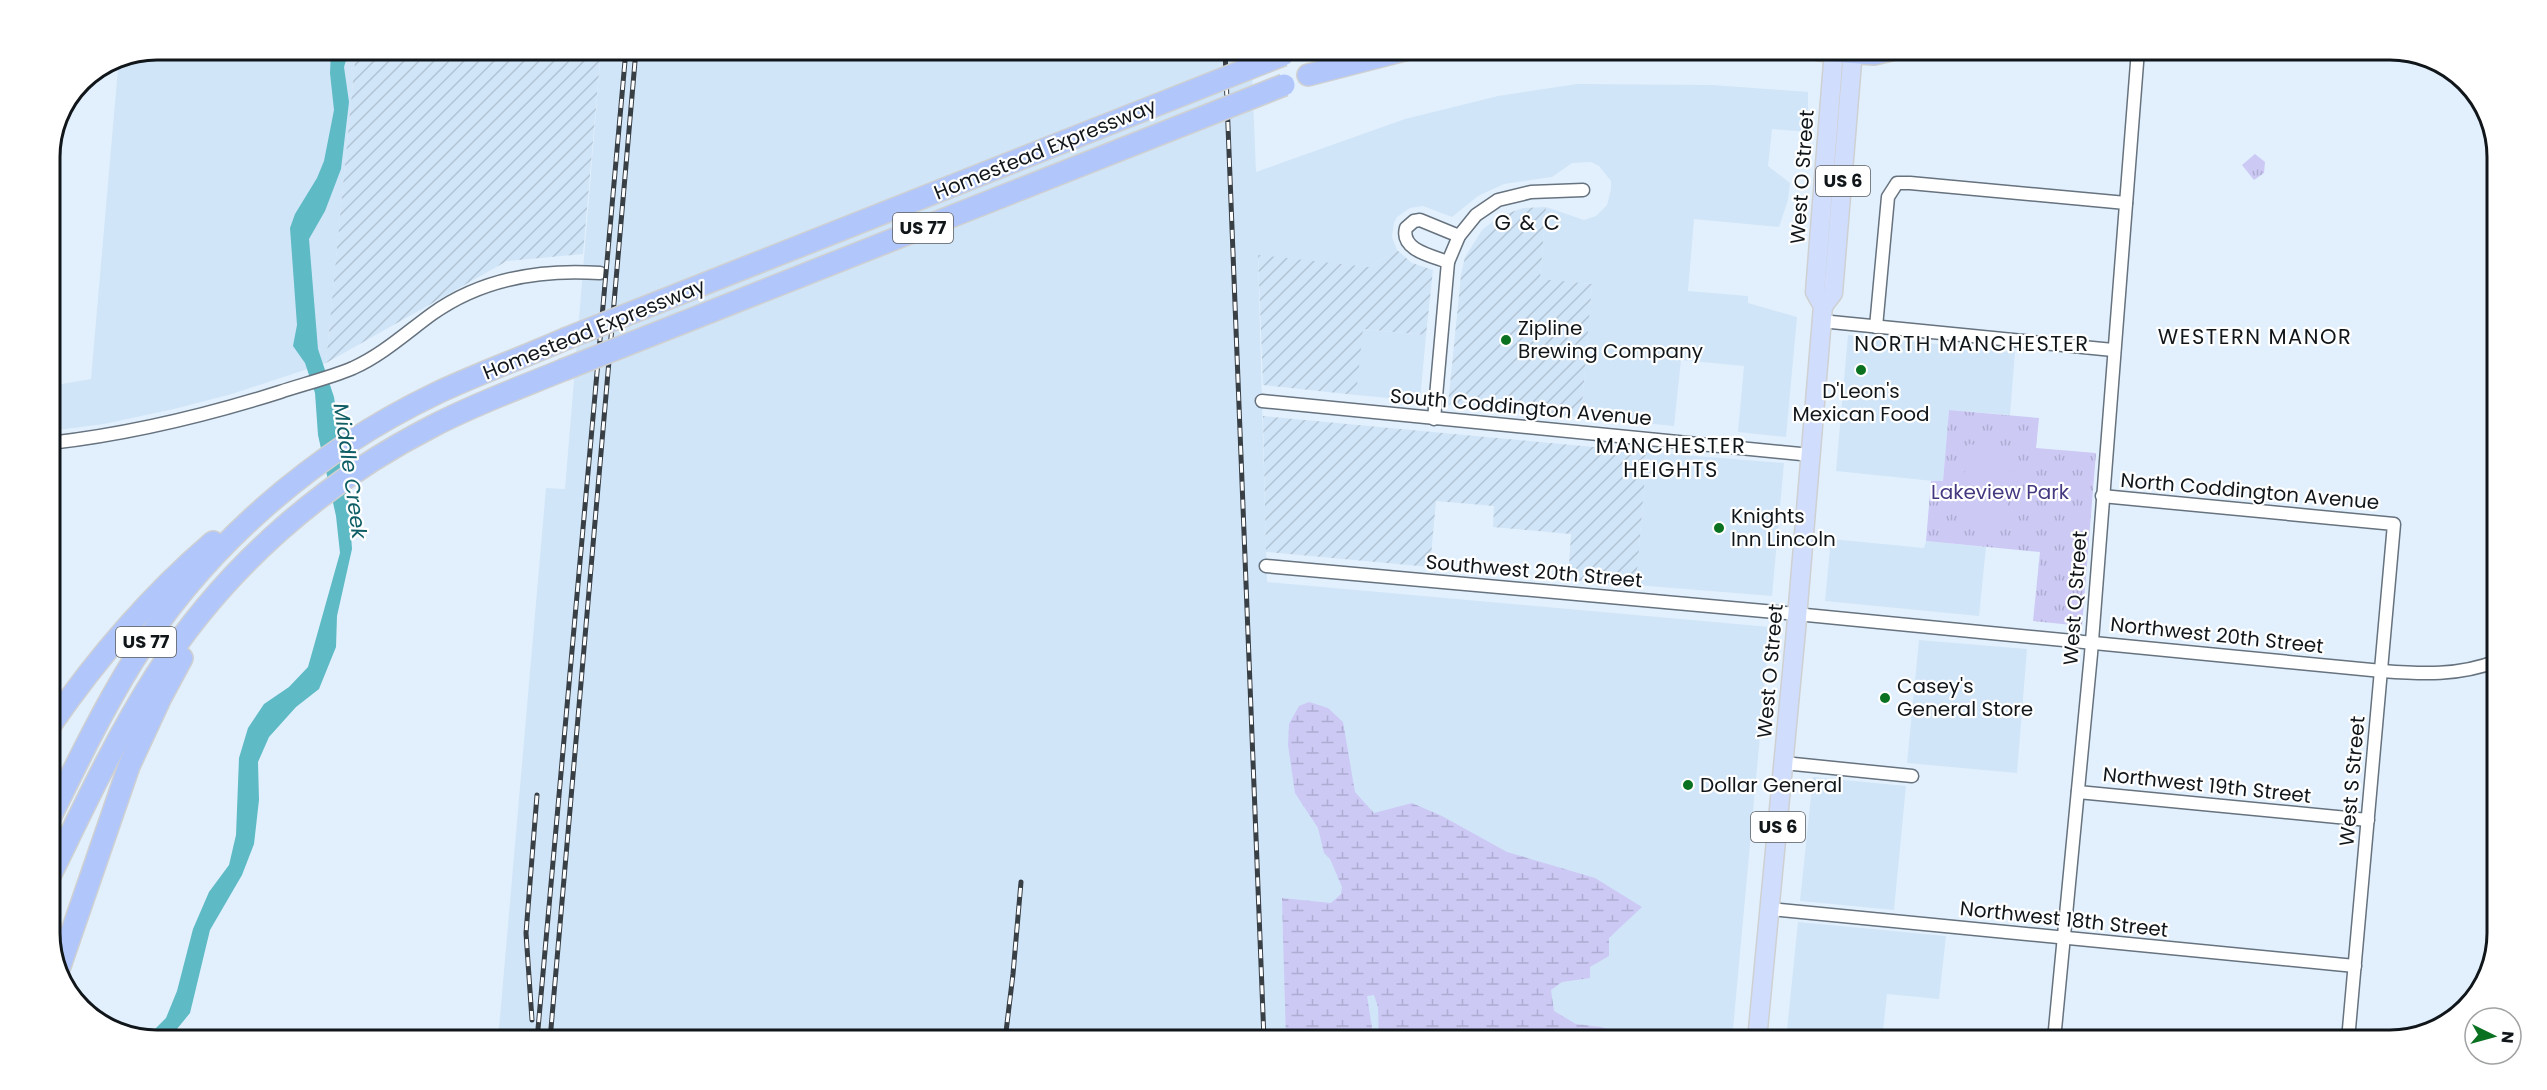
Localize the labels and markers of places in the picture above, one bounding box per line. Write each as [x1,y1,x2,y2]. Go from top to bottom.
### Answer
place label: Zipline Brewing Company [1518,314,1703,365]
marker: Zipline Brewing Company [1499,333,1513,347]
marker: D'Leon's Mexican Food [1854,363,1868,377]
place label: D'Leon's Mexican Food [1792,377,1930,428]
place label: Knights Inn Lincoln [1731,502,1836,553]
marker: Knights Inn Lincoln [1712,521,1726,535]
place label: Casey's General Store [1897,672,2033,723]
marker: Casey's General Store [1878,691,1892,705]
place label: Dollar General [1700,771,1842,799]
marker: Dollar General [1681,778,1695,792]

